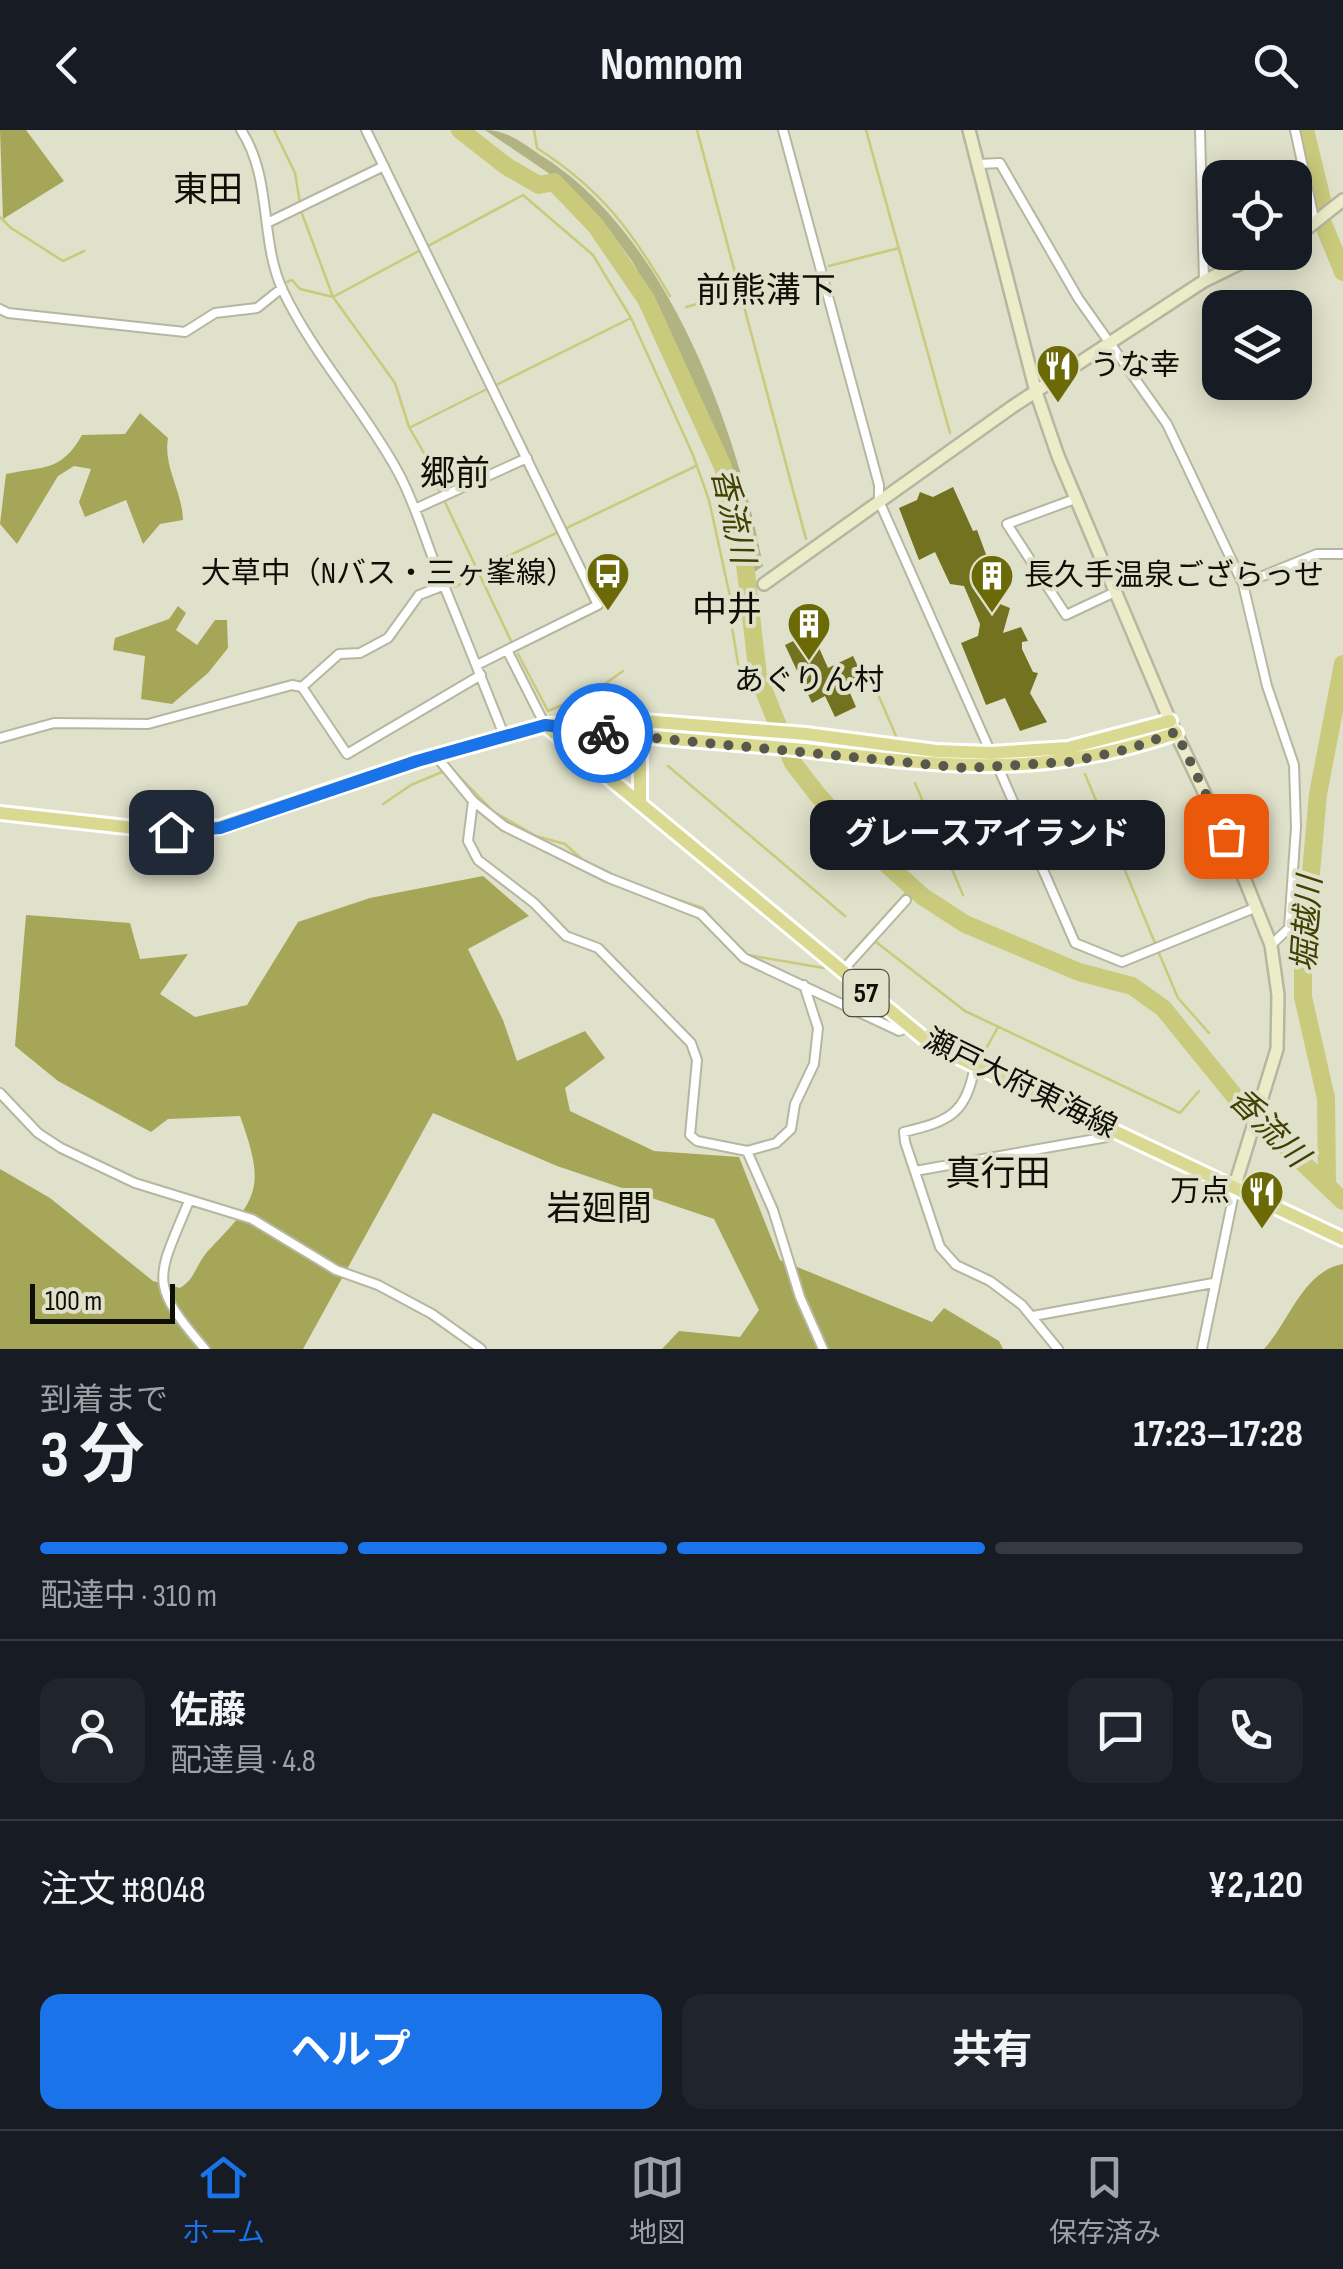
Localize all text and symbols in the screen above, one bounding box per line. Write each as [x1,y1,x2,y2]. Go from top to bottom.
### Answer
icon: back [40,38,95,93]
text: Nomnom [600,38,743,93]
icon: search [1248,38,1303,93]
map controls [1202,160,1312,400]
button: locate [1202,160,1312,270]
district label: 東田 [173,169,243,212]
district label: 前熊溝下 [696,270,836,313]
button: layers [1202,290,1312,400]
restaurant icon: うな幸 [1035,343,1081,404]
place label: うな幸 [1090,348,1180,384]
district label: 郷前 [420,453,490,496]
water label: 香流川 [702,465,762,570]
bus stop icon: 大草中（Nバス・三ヶ峯線） [585,551,631,612]
building icon: 長久手温泉ござらっせ [969,553,1015,614]
place label: 大草中（Nバス・三ヶ峯線） [201,556,576,592]
place label: 長久手温泉ござらっせ [1024,558,1324,594]
district label: 中井 [692,589,762,632]
building icon: あぐりん村 [786,601,832,662]
place label: あぐりん村 [734,663,884,699]
courier [553,683,653,783]
icon: bike [576,706,631,761]
pin [129,790,214,875]
pin [1184,794,1269,879]
callout: グレースアイランド [811,801,1166,871]
icon: home [144,805,199,860]
icon: bag [1199,809,1254,864]
text: グレースアイランド [845,815,1130,854]
water label: 堀越川 [1285,872,1331,973]
road number: 57 [844,970,888,1016]
street label: 瀬戸大府東海線 [918,1022,1122,1146]
water label: 香流川 [1220,1080,1318,1178]
district label: 真行田 [945,1153,1051,1196]
restaurant icon: 万点 [1239,1169,1285,1230]
place label: 万点 [1170,1174,1230,1210]
district label: 岩廻間 [546,1188,652,1231]
scale bar [30,1279,175,1324]
text: 100 m [45,1285,102,1318]
text: 到着まで [40,1381,168,1420]
text: 17:23–17:28 [1134,1412,1303,1457]
text: 3 分 [40,1418,144,1496]
text: 配達中 · 310 m [40,1577,217,1616]
button: person [40,1678,145,1783]
button: chat [1068,1678,1173,1783]
button: phone [1198,1678,1303,1783]
text: 佐藤 [170,1689,246,1734]
text: 配達員 · 4.8 [170,1742,316,1781]
text: ¥2,120 [1208,1863,1303,1908]
text: 注文 #8048 [40,1868,206,1913]
button: ヘルプ [40,1994,662,2109]
button: 共有 [682,1994,1303,2109]
tab: ホーム [182,2150,265,2250]
tab: 地図 [629,2150,685,2250]
tab: 保存済み [1049,2150,1161,2250]

